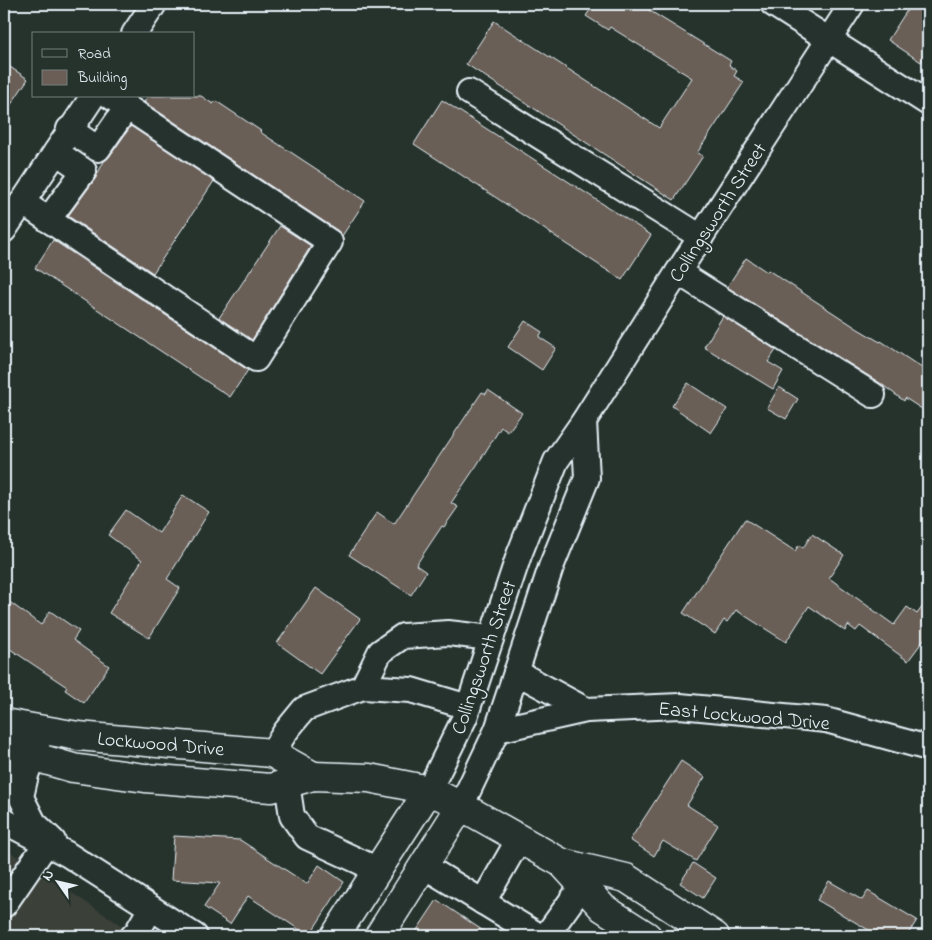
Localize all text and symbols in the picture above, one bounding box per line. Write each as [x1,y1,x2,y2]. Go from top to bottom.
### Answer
legend [32,32,195,98]
text: Road [78,43,111,65]
text: Building [77,67,127,90]
street label: Collingsworth Street [663,138,776,289]
street label: Collingsworth Street [445,577,526,739]
street label: East Lockwood Drive [657,696,831,739]
street label: Lockwood Drive [96,726,225,765]
north arrow [32,858,82,908]
text: N [37,866,60,885]

